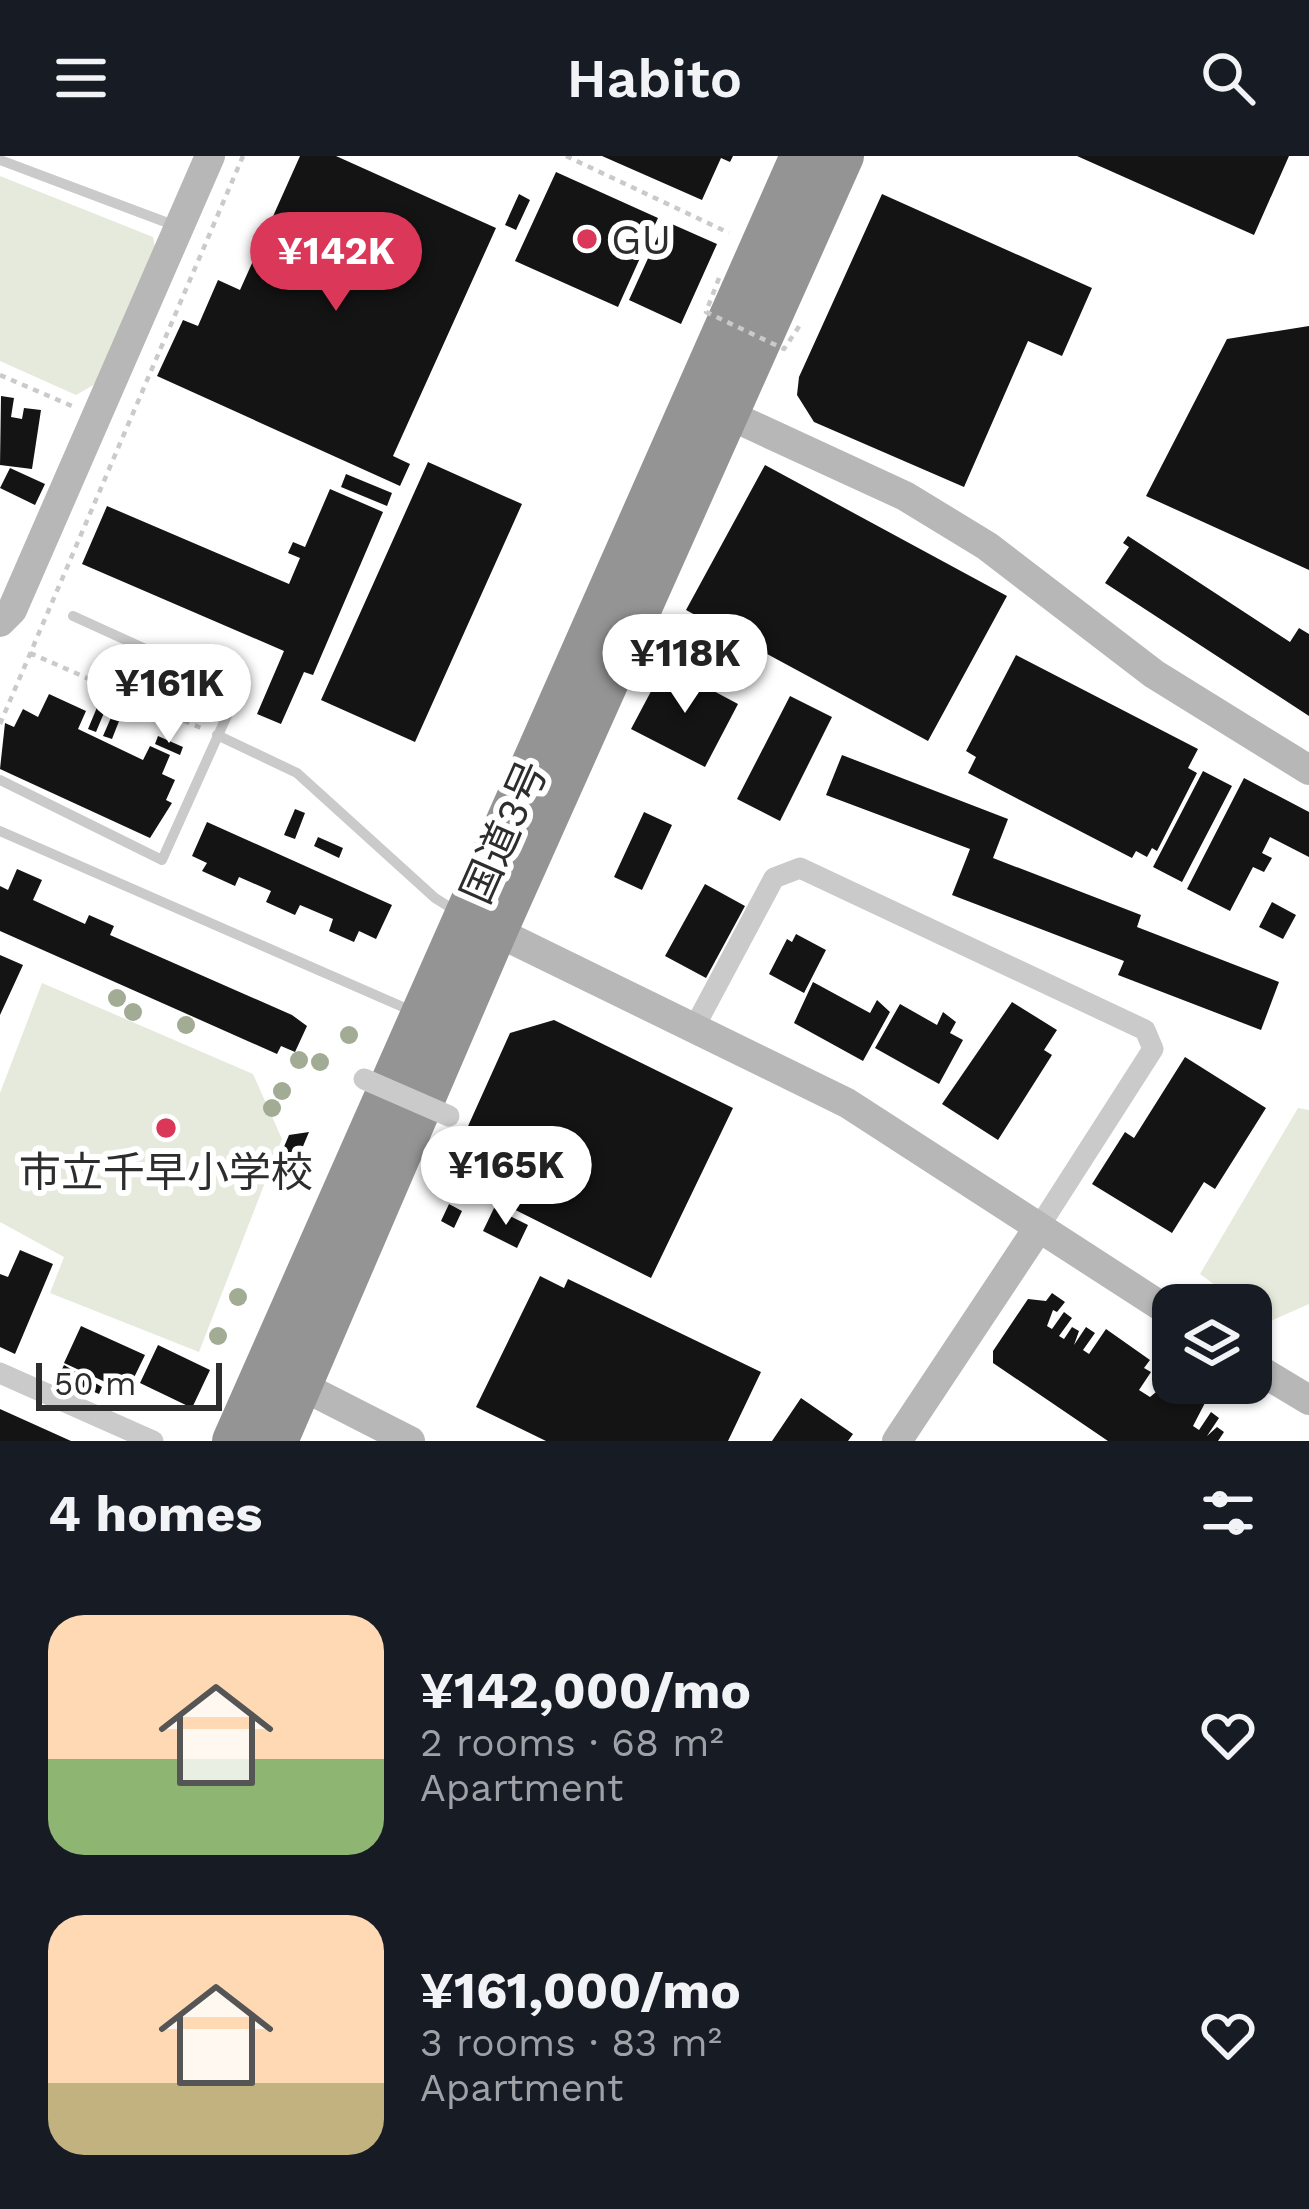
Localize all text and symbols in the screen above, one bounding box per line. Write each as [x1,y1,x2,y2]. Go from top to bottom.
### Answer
icon: menu [48,45,114,111]
icon: search [1195,45,1261,111]
text: Habito [567,47,742,110]
pin: ¥142K [252,212,420,314]
place label: GU [611,215,671,264]
marker: GU [574,226,600,252]
text: ¥142K [277,228,395,273]
pin: ¥118K [601,614,769,716]
text: ¥118K [629,630,741,675]
pin: ¥161K [85,644,253,746]
text: ¥161K [114,660,224,705]
street label: 国道3号 [451,753,557,911]
marker: 市立千早小学校 [153,1115,179,1141]
pin: ¥165K [422,1126,590,1228]
text: ¥165K [448,1142,564,1187]
place label: 市立千早小学校 [19,1148,313,1197]
map controls [1152,1284,1272,1404]
button: layers [1152,1284,1272,1404]
scale bar [36,1357,222,1410]
text: 50 m [54,1364,136,1403]
icon: filters [1195,1480,1261,1546]
text: 4 homes [48,1484,262,1543]
text: ¥142,000/mo [420,1661,751,1720]
icon: home [144,1663,288,1807]
icon: heart [1195,1702,1261,1768]
text: 2 rooms · 68 m² [420,1720,724,1765]
text: Apartment [420,1765,623,1810]
text: ¥161,000/mo [420,1961,741,2020]
icon: home [144,1963,288,2107]
icon: heart [1195,2002,1261,2068]
text: 3 rooms · 83 m² [420,2020,722,2065]
text: Apartment [420,2065,623,2110]

